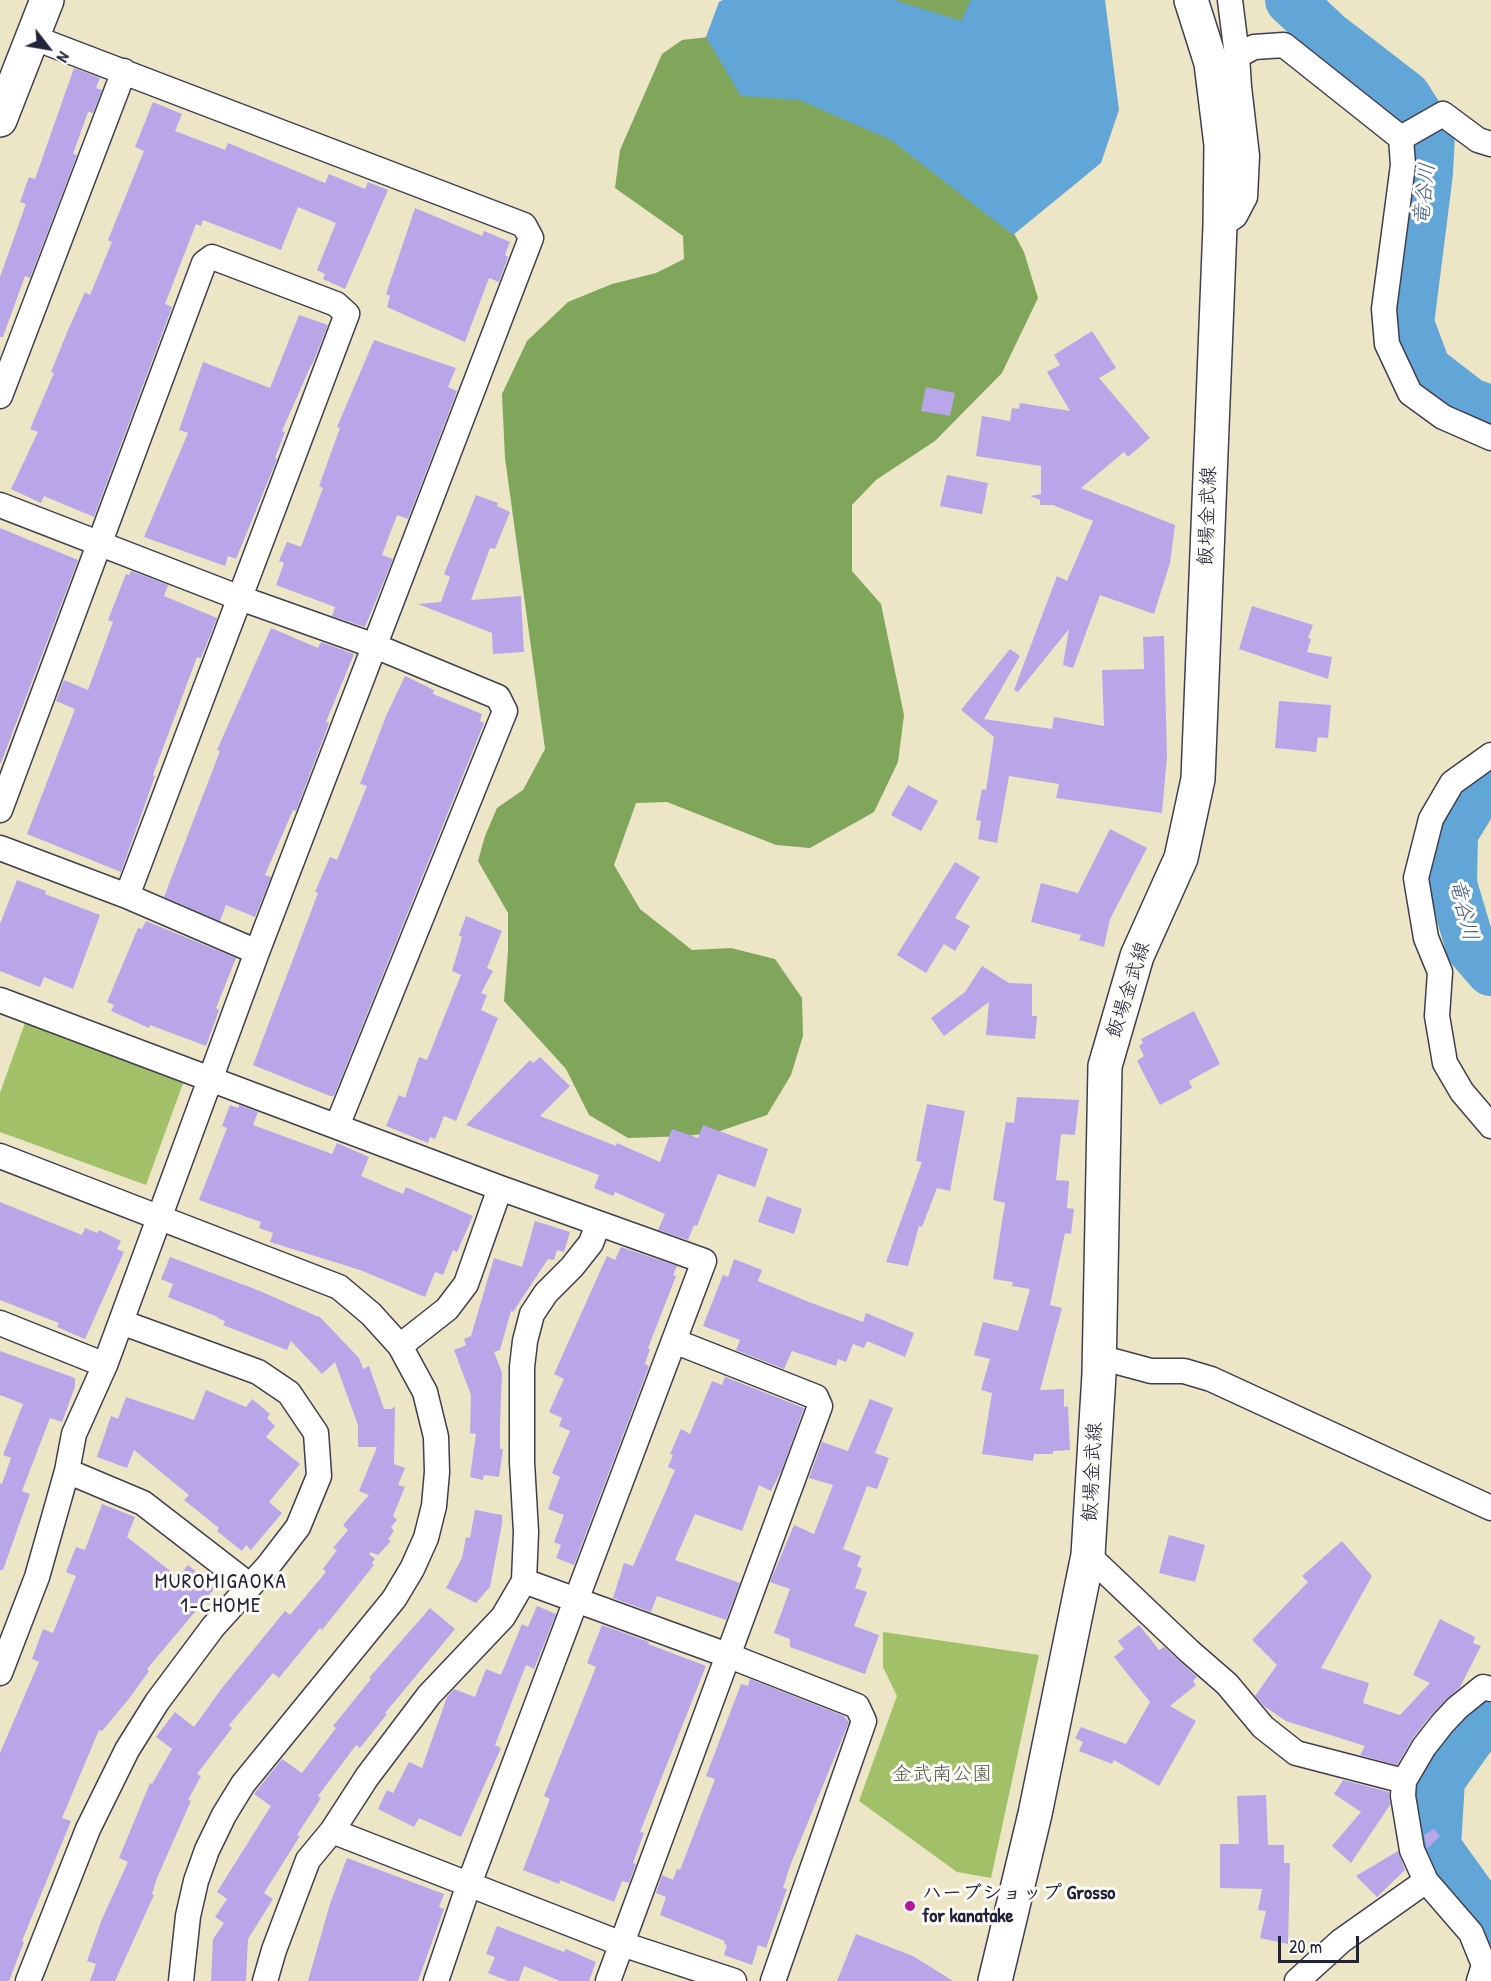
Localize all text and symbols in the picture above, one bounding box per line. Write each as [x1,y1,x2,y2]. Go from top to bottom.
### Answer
north arrow [18,18,78,78]
text: N [52,48,75,67]
water label: 竜谷川 [1409,161,1441,227]
street label: 飯場金武線 [1194,466,1222,566]
water label: 竜谷川 [1443,876,1483,944]
street label: 飯場金武線 [1102,939,1156,1041]
street label: 飯場金武線 [1078,1421,1108,1523]
district label: MUROMIGAOKA 1-CHOME [155,1569,287,1619]
park label: 金武南公園 [892,1763,992,1787]
place label: ハーブショップ Grosso for kanatake [922,1882,1115,1929]
marker: ハーブショップ Grosso for kanatake [903,1899,917,1913]
scale bar [1281,1924,1362,1962]
text: 20 m [1289,1934,1322,1959]

